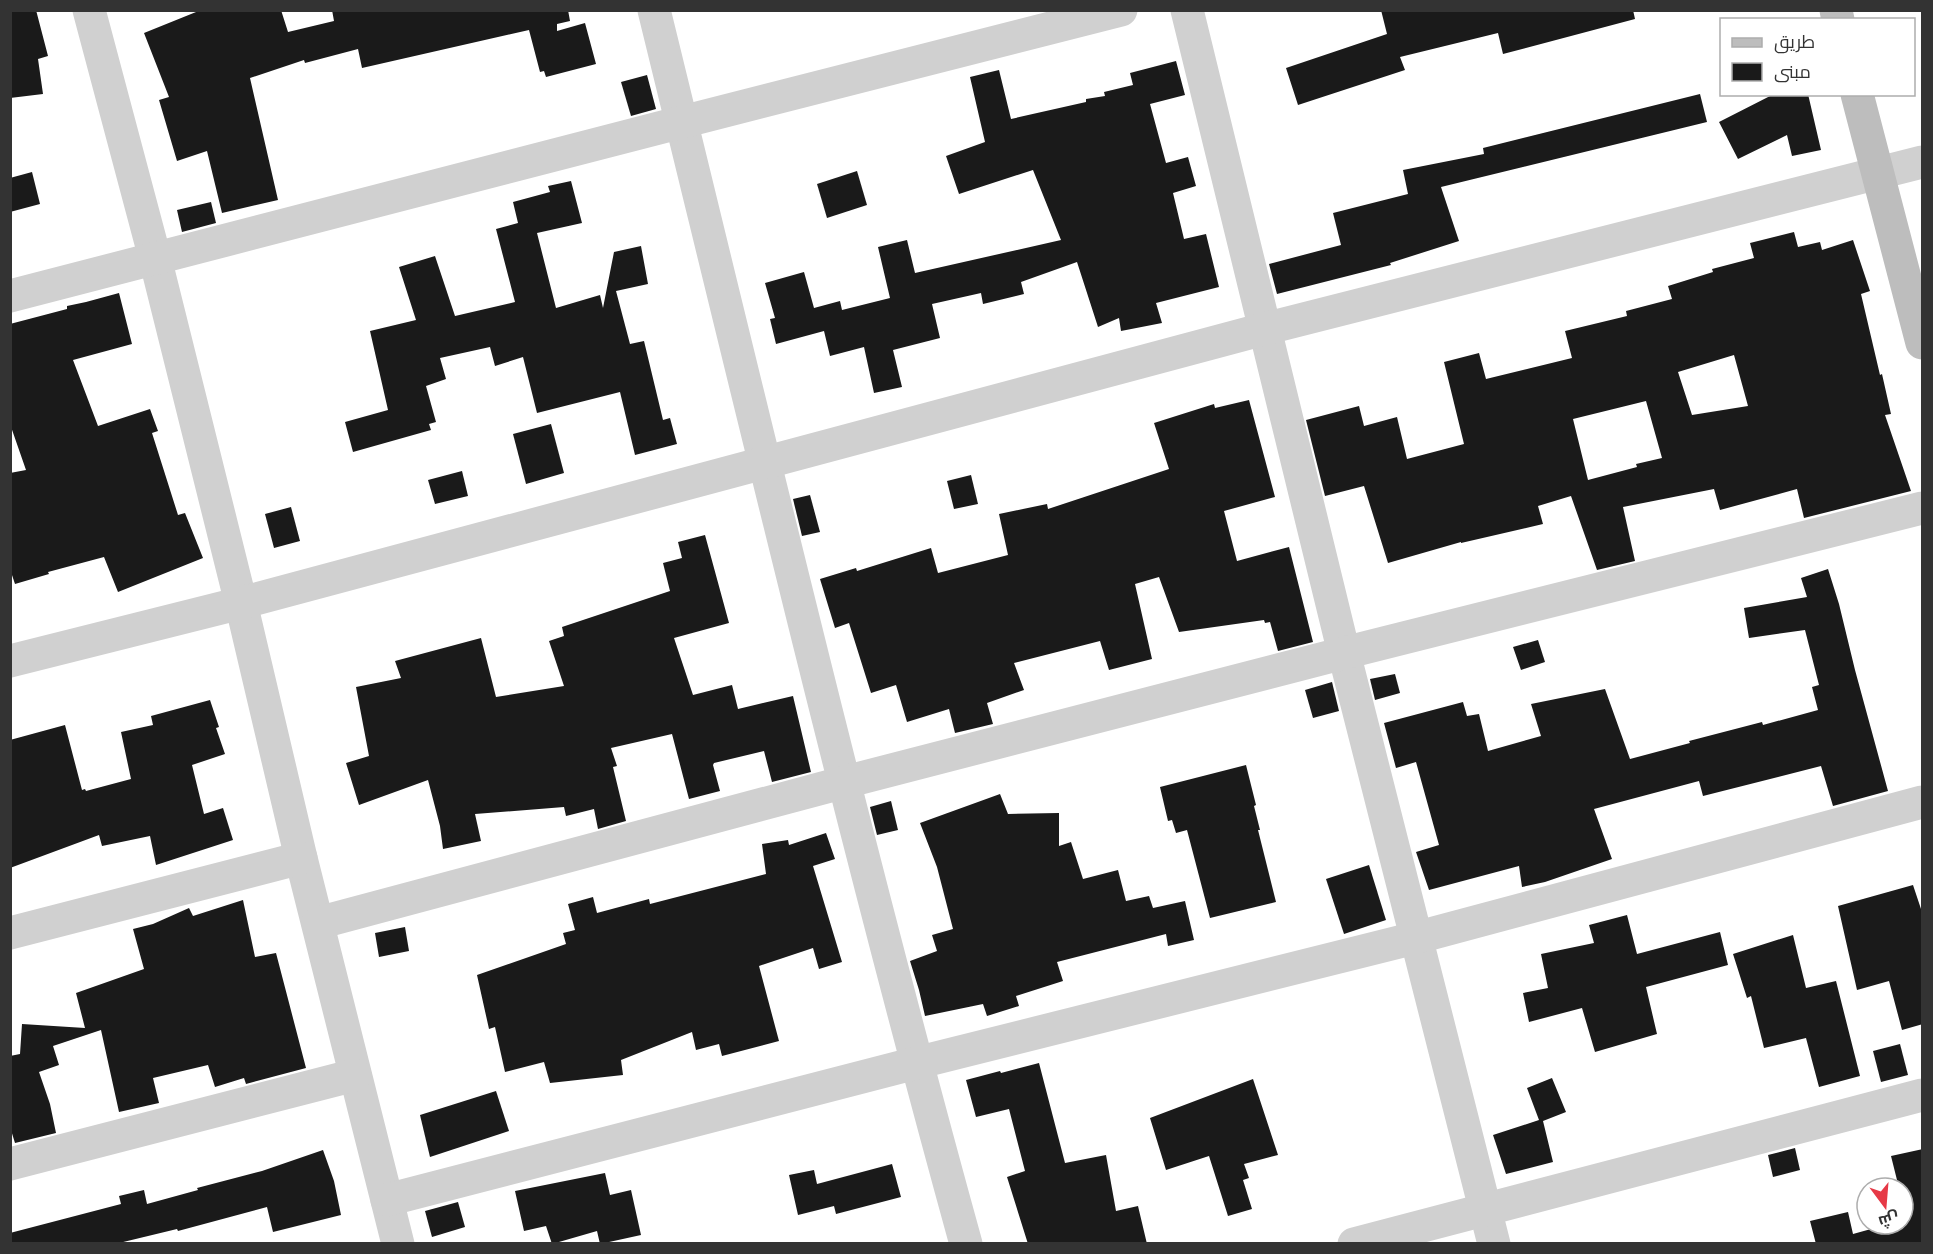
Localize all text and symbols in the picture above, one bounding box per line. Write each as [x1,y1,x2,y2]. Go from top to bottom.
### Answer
legend [1720,18,1915,96]
text: طريق [1774,31,1815,54]
text: مبنى [1774,61,1811,83]
north arrow [1855,1176,1915,1236]
text: ش [1877,1208,1901,1232]

